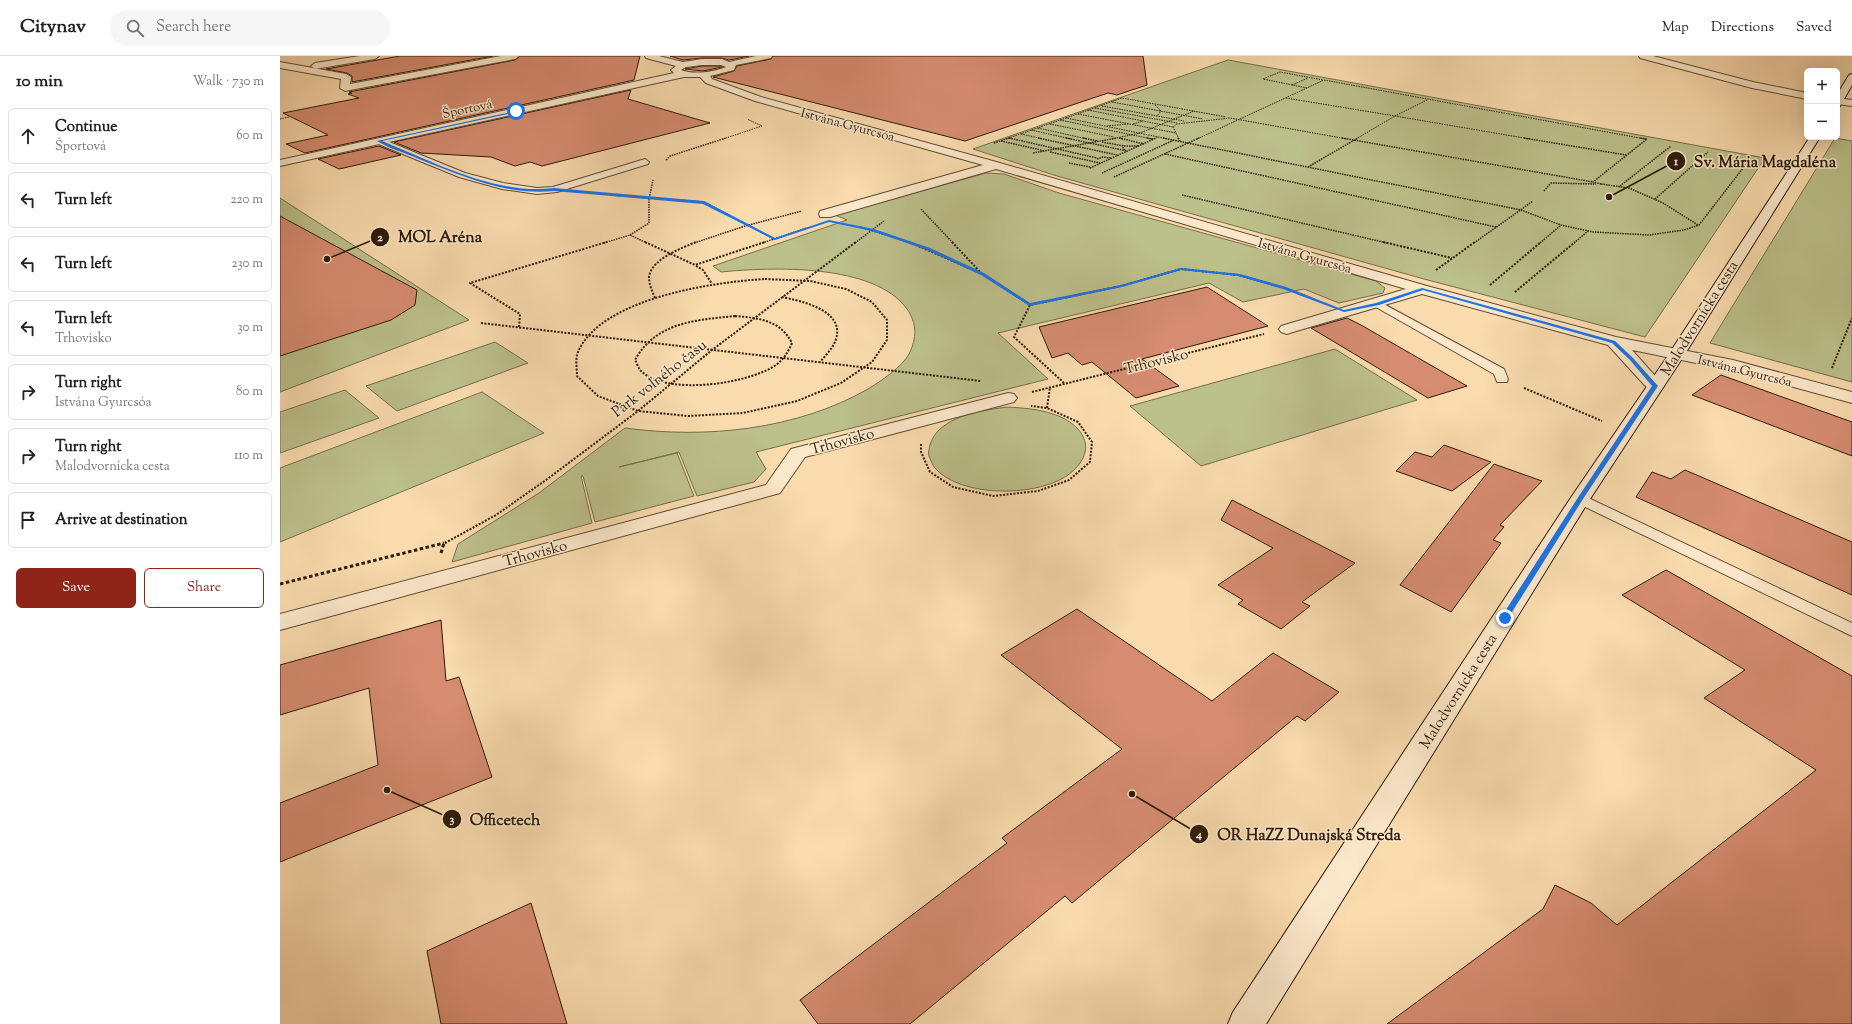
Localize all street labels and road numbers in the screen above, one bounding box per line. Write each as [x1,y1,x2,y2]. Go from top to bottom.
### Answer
street label: Športová [440,95,494,124]
street label: Istvána Gyurcsóa [798,105,896,147]
street label: Istvána Gyurcsóa [1256,235,1353,279]
street label: Malodvornícka cesta [1656,257,1744,380]
street label: Park voľného času [608,335,712,423]
street label: Trhovisko [1122,344,1191,381]
street label: Istvána Gyurcsóa [1695,352,1794,392]
street label: Trhovisko [808,424,877,461]
street label: Trhovisko [501,536,570,573]
street label: Malodvornícka cesta [1415,630,1503,753]

